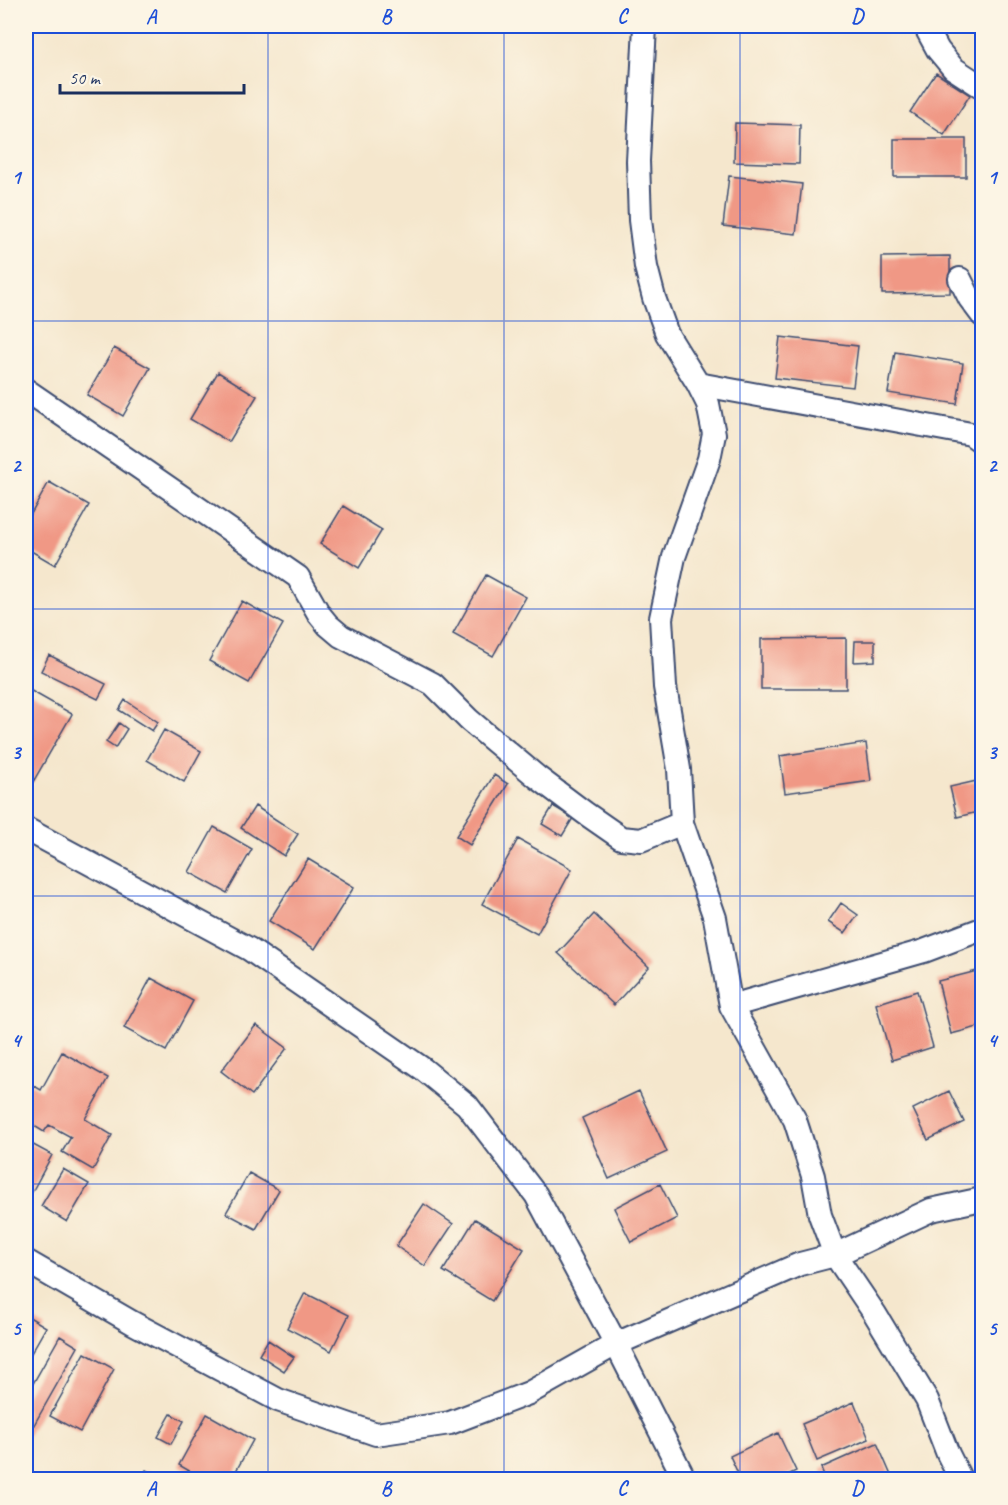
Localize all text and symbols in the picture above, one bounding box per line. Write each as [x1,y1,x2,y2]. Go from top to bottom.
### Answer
text: A [146,4,158,29]
text: B [381,4,393,29]
text: C [617,4,629,29]
text: D [851,4,865,29]
scale bar [60,57,244,95]
text: 50 m [69,67,102,89]
text: 1 [12,165,23,190]
text: 1 [988,165,999,190]
text: 2 [12,453,23,478]
text: 2 [988,453,999,478]
text: 3 [12,740,23,765]
text: 3 [988,740,999,765]
text: 4 [12,1028,24,1053]
text: 4 [988,1028,1000,1053]
text: 5 [12,1316,23,1341]
text: 5 [988,1316,999,1341]
text: A [146,1476,158,1501]
text: B [381,1476,393,1501]
text: C [617,1476,629,1501]
text: D [851,1476,865,1501]

